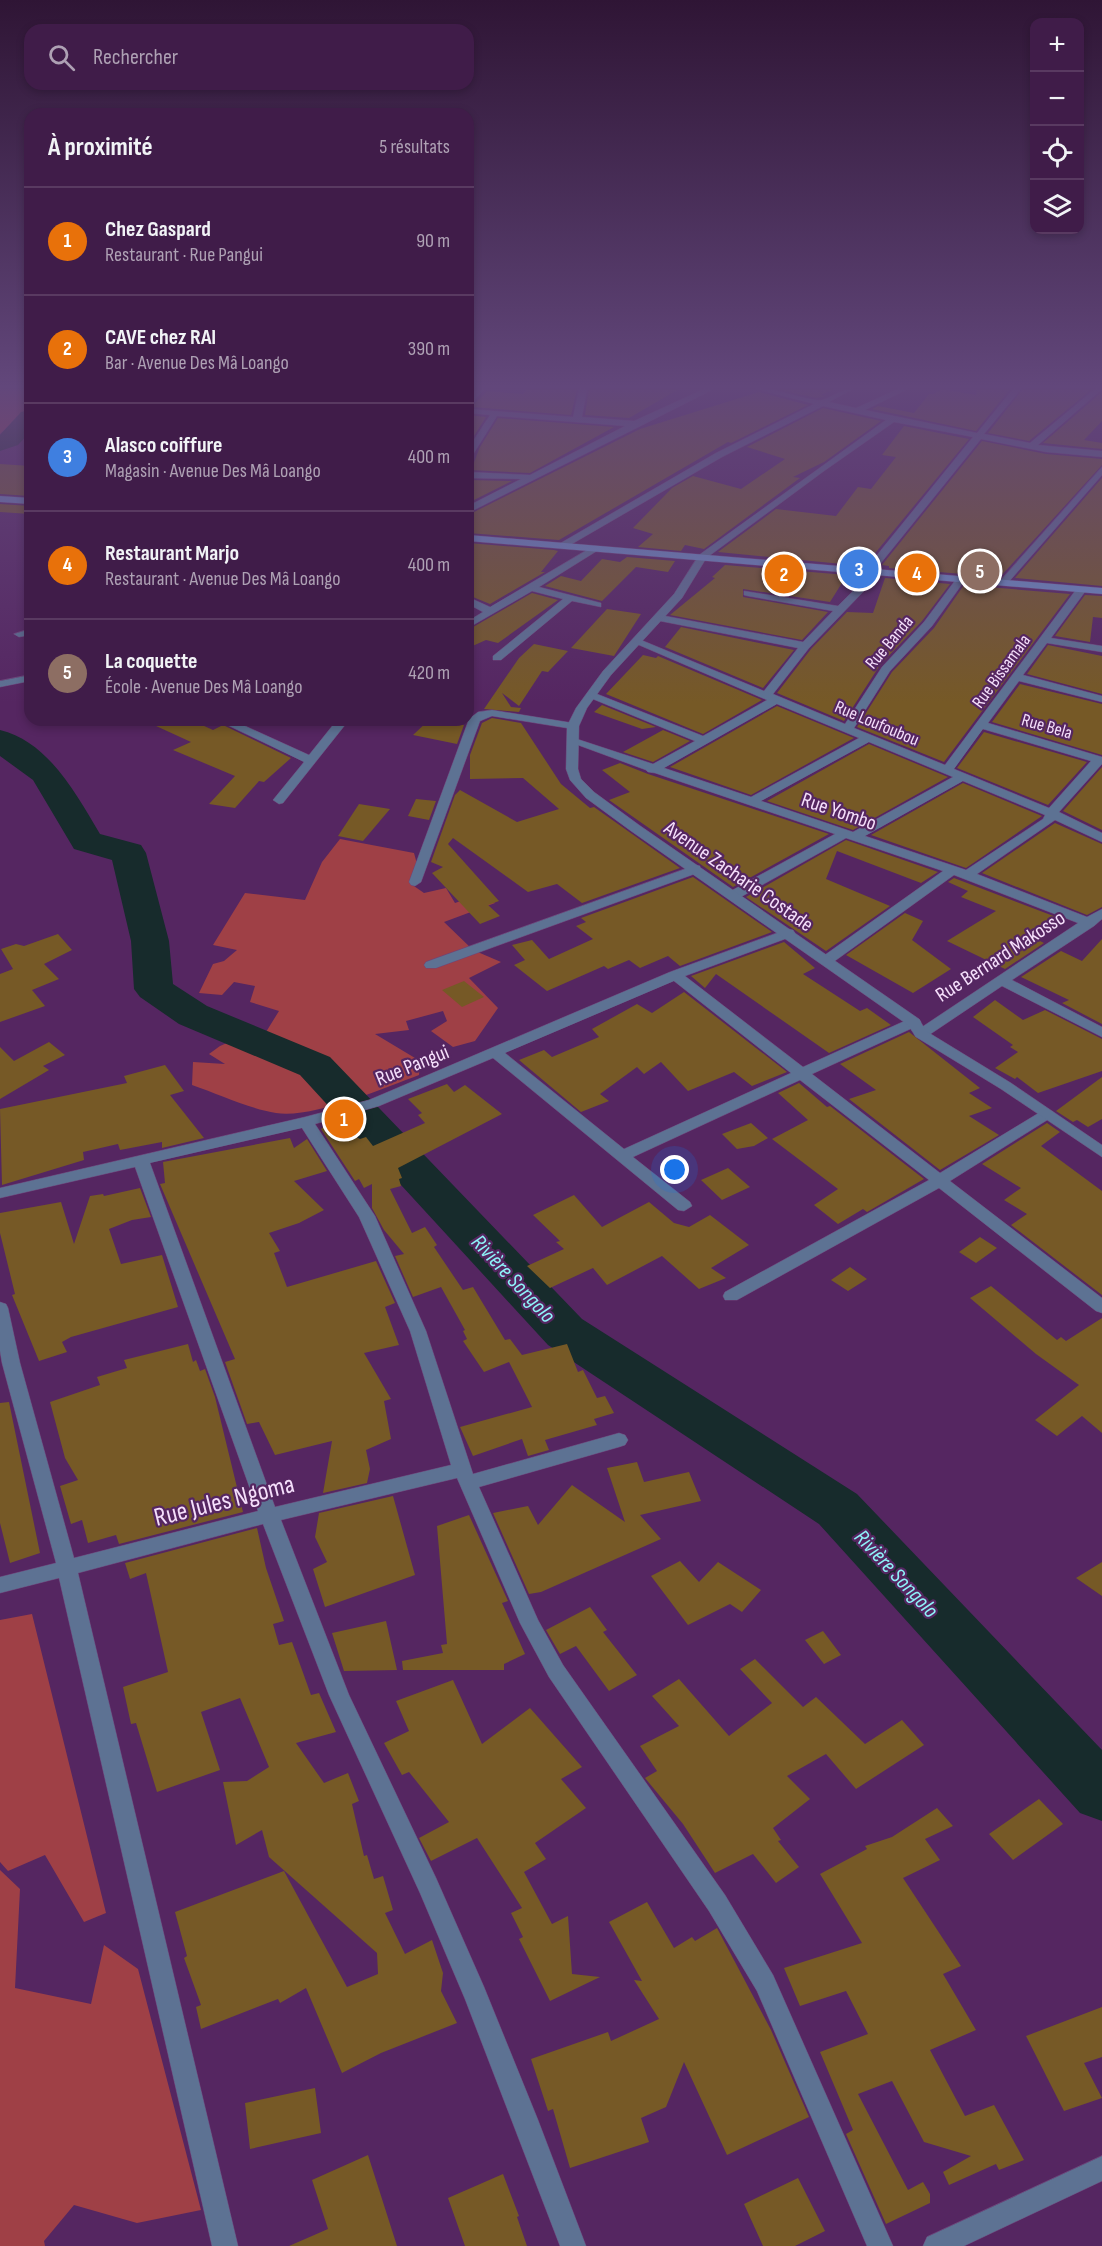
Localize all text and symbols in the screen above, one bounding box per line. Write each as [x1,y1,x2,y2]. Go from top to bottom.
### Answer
map controls [1030,18,1084,234]
button: + [1030,18,1084,72]
search box [24,24,474,90]
icon: search [45,41,78,74]
text: Rechercher [93,44,178,71]
button: − [1030,72,1084,126]
button: locate [1030,126,1084,180]
text: À proximité [48,132,153,163]
text: 5 résultats [379,135,450,159]
button: layers [1030,180,1084,234]
text: Chez Gaspard [105,216,211,243]
text: 1 [64,229,71,253]
text: 90 m [416,229,450,253]
text: Restaurant · Rue Pangui [105,243,263,267]
text: CAVE chez RAI [105,324,216,351]
text: 2 [63,337,72,361]
text: 390 m [408,337,450,361]
text: Bar · Avenue Des Mâ Loango [105,351,289,375]
text: Alasco coiffure [105,432,223,459]
text: 3 [63,445,72,469]
text: 400 m [408,445,450,469]
text: Magasin · Avenue Des Mâ Loango [105,459,321,483]
text: Restaurant Marjo [105,540,239,567]
pin: 3 [840,546,878,592]
pin: 5 [960,548,1000,594]
pin: 4 [898,550,936,596]
pin: 2 [764,552,804,596]
text: 4 [63,553,72,577]
text: 400 m [408,553,450,577]
text: Restaurant · Avenue Des Mâ Loango [105,567,341,591]
street label: Rue Banda [861,611,918,673]
street label: Rue Bissamala [968,630,1035,712]
text: La coquette [105,648,197,675]
text: 5 [63,661,72,685]
text: 420 m [408,661,450,685]
text: École · Avenue Des Mâ Loango [105,675,302,699]
street label: Rue Loufoubou [831,696,922,751]
street label: Rue Bela [1019,709,1075,744]
street label: Rue Yombo [798,787,880,836]
street label: Avenue Zacharie Costade [659,815,818,937]
street label: Rue Bernard Makosso [931,905,1070,1008]
street label: Rue Pangui [372,1039,453,1091]
pin: 1 [324,1096,364,1142]
your location [660,1155,689,1184]
water label: Rivière Songolo [465,1229,561,1329]
street label: Rue Jules Ngoma [151,1469,298,1534]
water label: Rivière Songolo [848,1524,944,1624]

